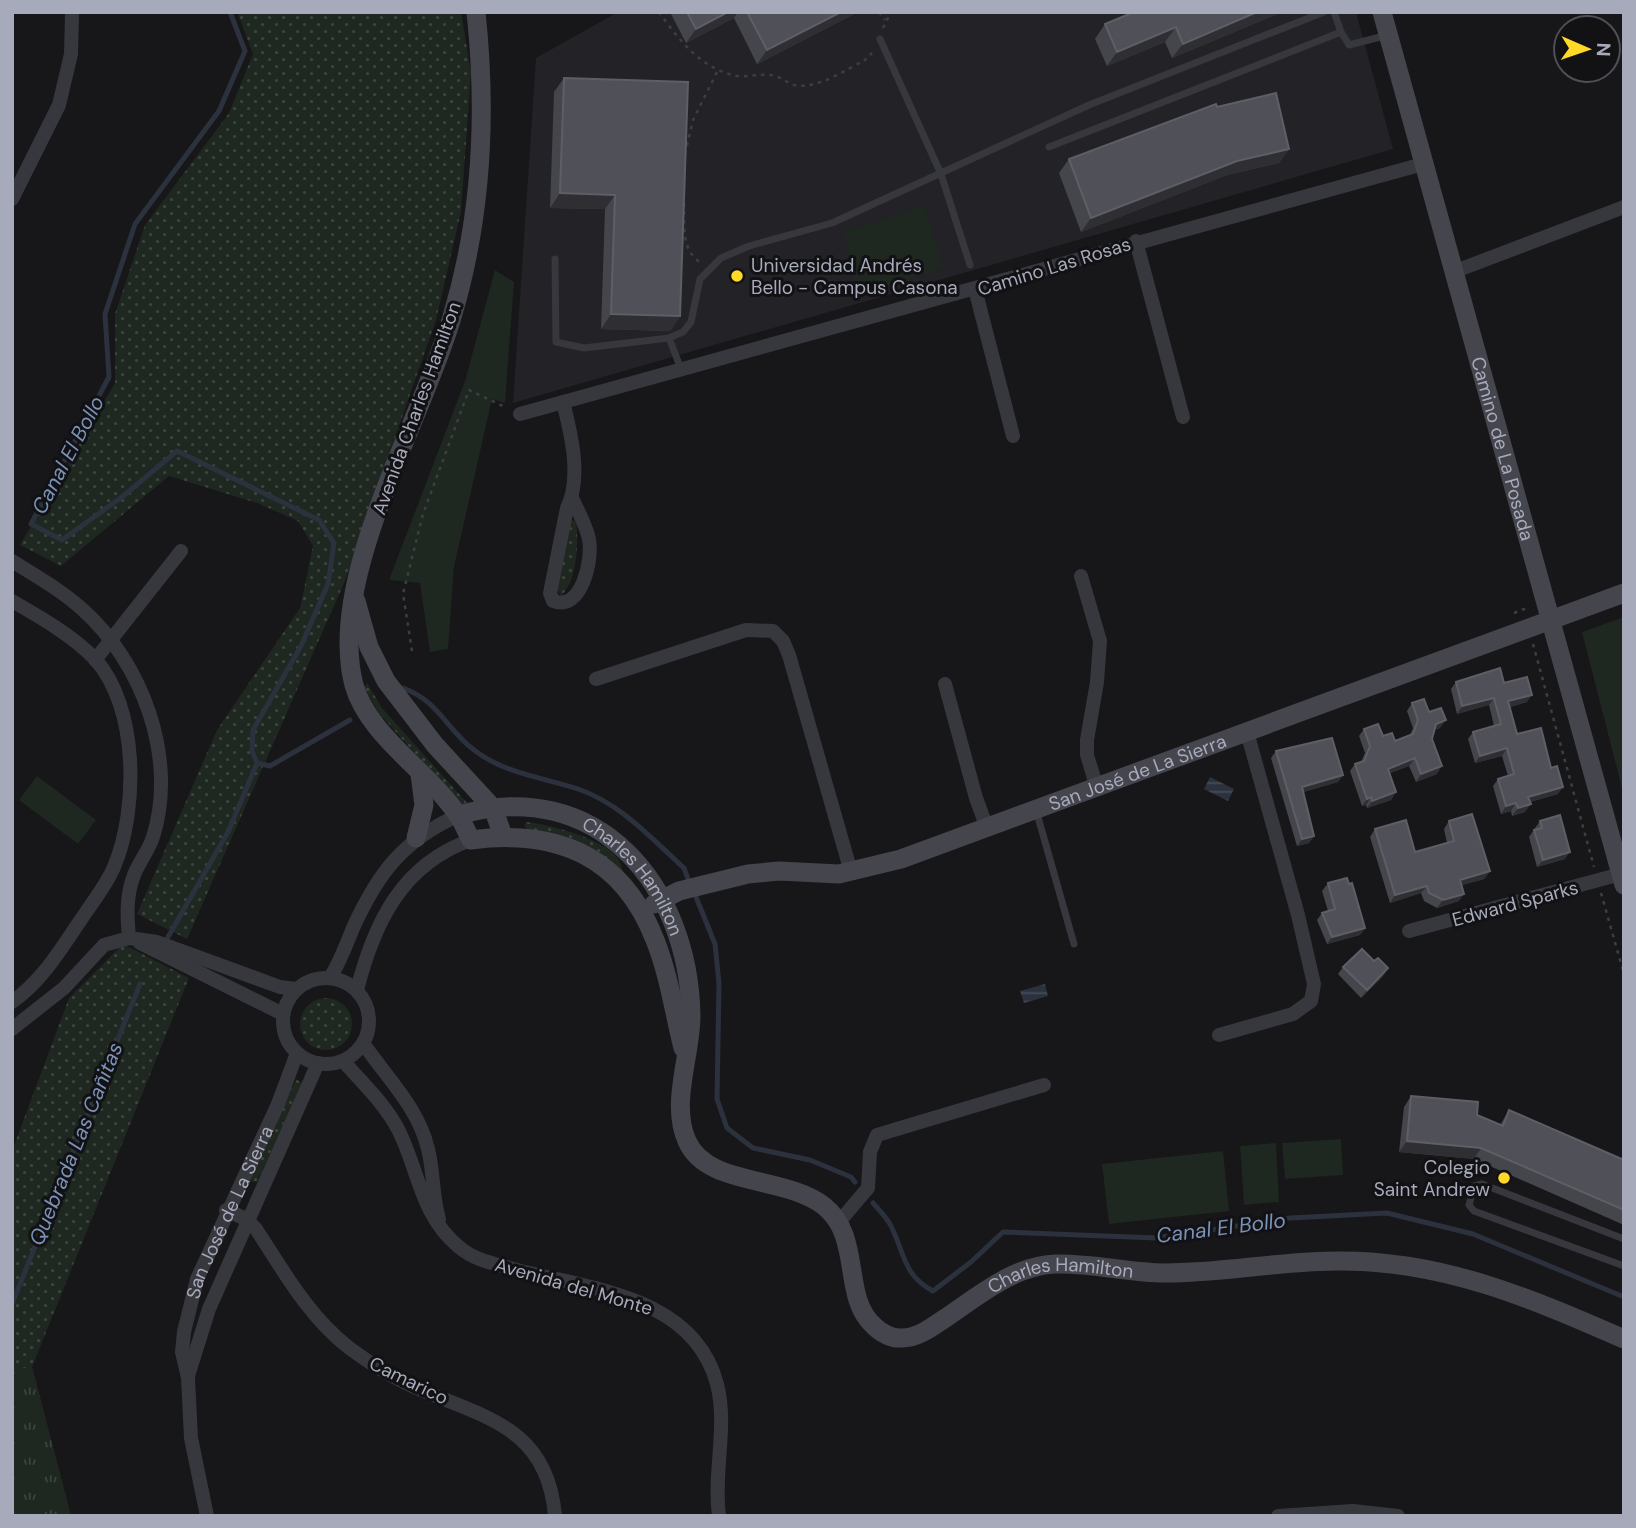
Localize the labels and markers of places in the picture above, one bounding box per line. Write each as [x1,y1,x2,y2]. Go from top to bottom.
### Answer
place label: Universidad Andrés Bello - Campus Casona [751,253,958,300]
marker: Universidad Andrés Bello - Campus Casona [729,268,745,284]
place label: Colegio Saint Andrew [1374,1155,1490,1202]
marker: Colegio Saint Andrew [1496,1170,1512,1186]

